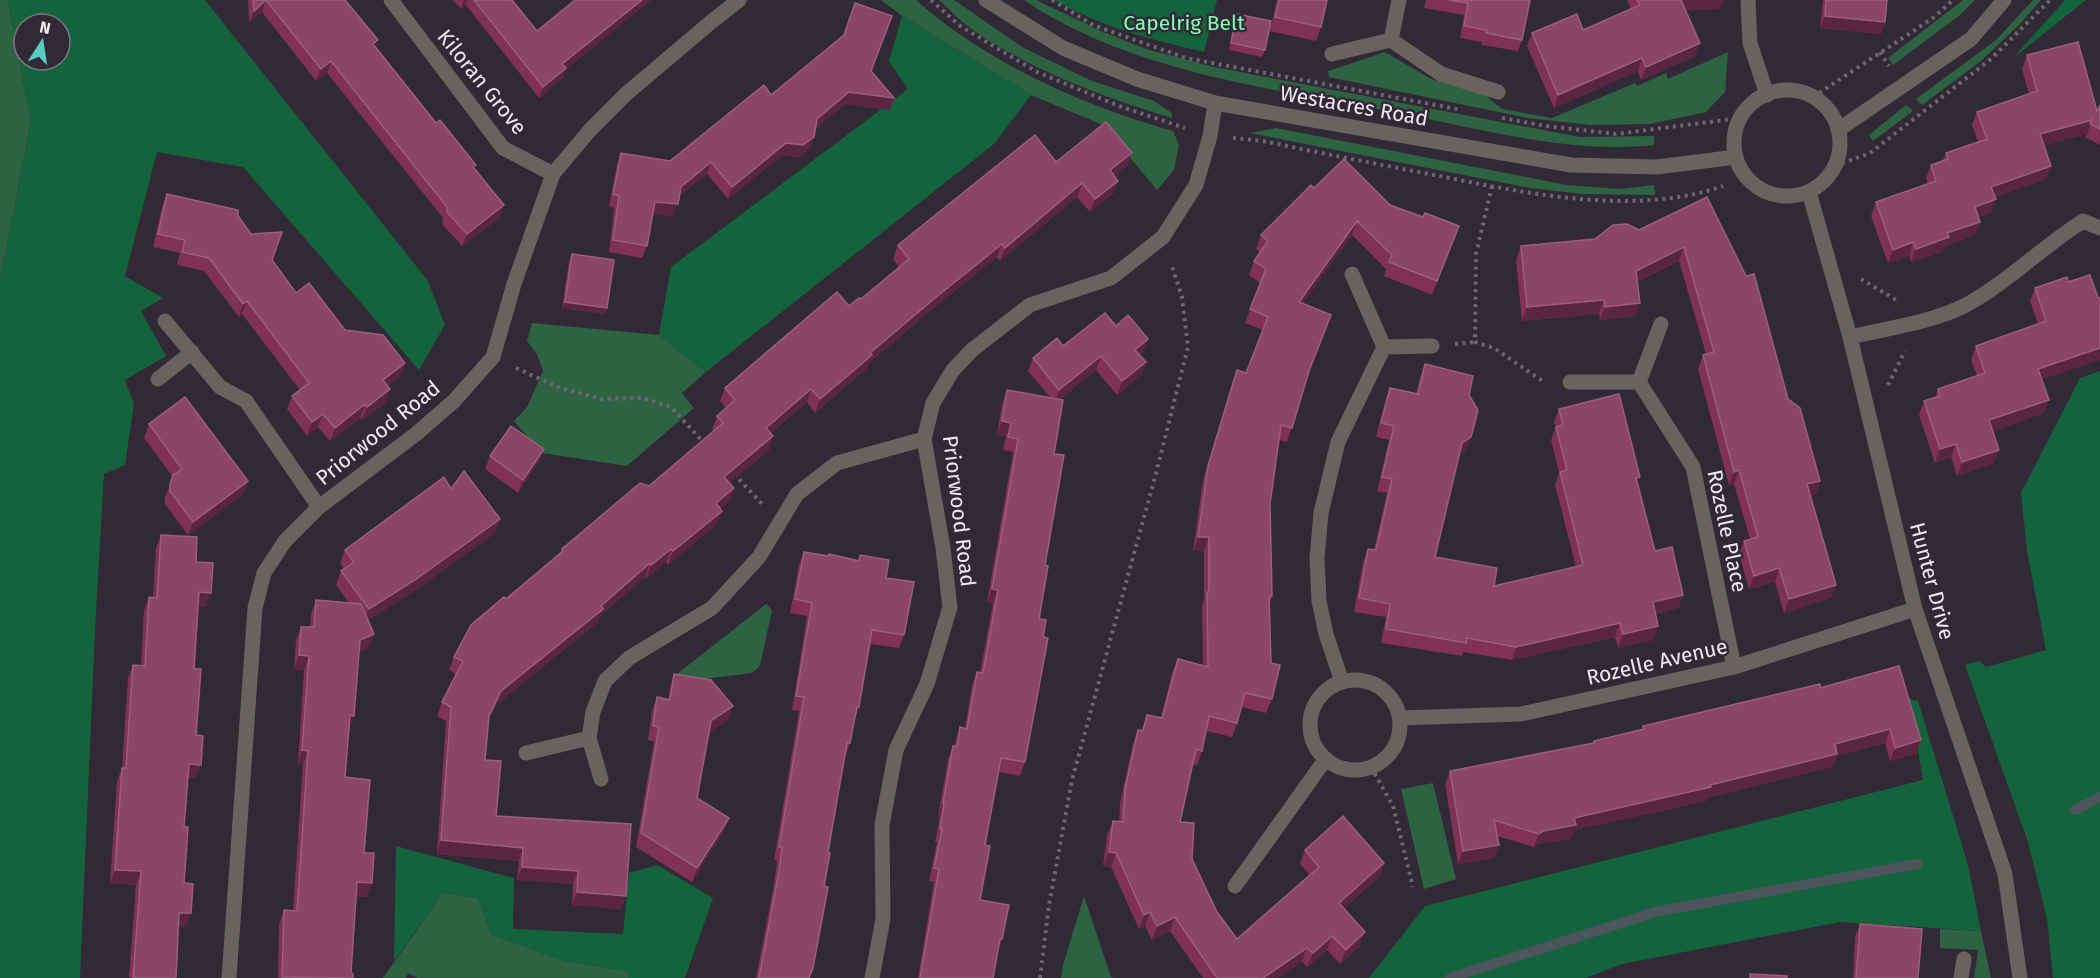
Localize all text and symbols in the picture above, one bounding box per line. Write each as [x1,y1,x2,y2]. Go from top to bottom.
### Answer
park label: Capelrig Belt [1123,10,1245,36]
north arrow [12,12,72,72]
text: N [38,17,52,38]
street label: Kiloran Grove [432,24,532,140]
street label: Westacres Road [1278,80,1430,132]
street label: Priorwood Road [311,375,445,491]
street label: Priorwood Road [937,434,981,588]
street label: Rozelle Place [1701,467,1753,595]
street label: Hunter Drive [1904,519,1960,643]
street label: Rozelle Avenue [1584,633,1730,691]

